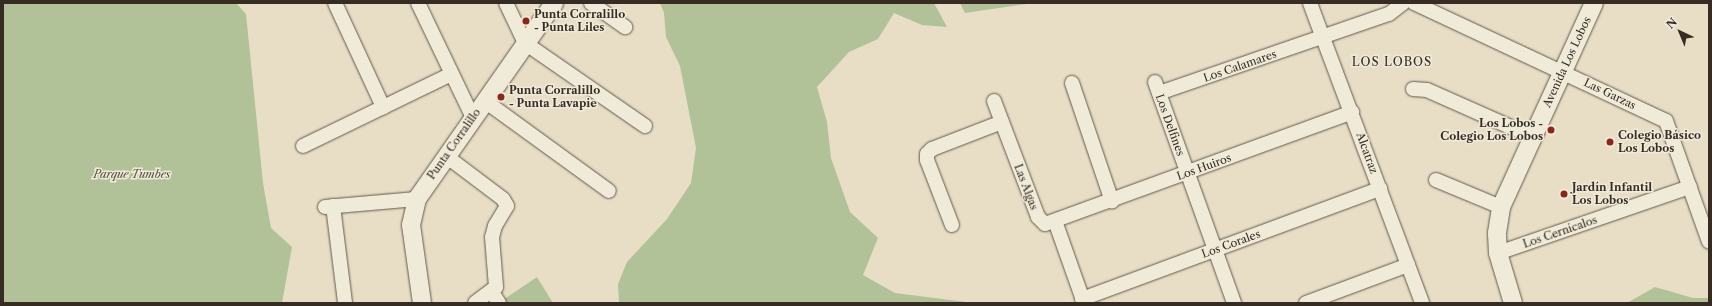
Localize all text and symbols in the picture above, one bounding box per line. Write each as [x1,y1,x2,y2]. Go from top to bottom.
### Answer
place label: Punta Corralillo - Punta Liles [534,8,625,34]
north arrow [1660,12,1700,52]
street label: Avenida Los Lobos [1540,14,1594,110]
text: N [1663,15,1680,32]
marker: Punta Corralillo - Punta Liles [521,16,531,26]
street label: Los Calamares [1202,47,1278,85]
district label: LOS LOBOS [1352,55,1432,69]
street label: Las Garzas [1582,76,1638,112]
place label: Punta Corralillo - Punta Lavapie [509,84,600,110]
marker: Punta Corralillo - Punta Lavapie [496,92,506,102]
street label: Los Delfines [1153,92,1187,158]
street label: Punta Corralillo [425,106,483,182]
place label: Los Lobos - Colegio Los Lobos [1440,117,1543,143]
marker: Los Lobos - Colegio Los Lobos [1546,125,1556,135]
place label: Colegio Básico Los Lobos [1618,129,1701,155]
street label: Alcatraz [1353,131,1381,175]
marker: Colegio Básico Los Lobos [1605,137,1615,147]
street label: Los Huiros [1175,151,1233,183]
street label: Las Algas [1011,162,1041,212]
park label: Parque Tumbes [93,167,171,181]
place label: Jardín Infantil Los Lobos [1572,181,1652,207]
marker: Jardín Infantil Los Lobos [1559,189,1569,199]
street label: Los Cernícalos [1521,213,1599,251]
street label: Los Corales [1200,227,1262,261]

